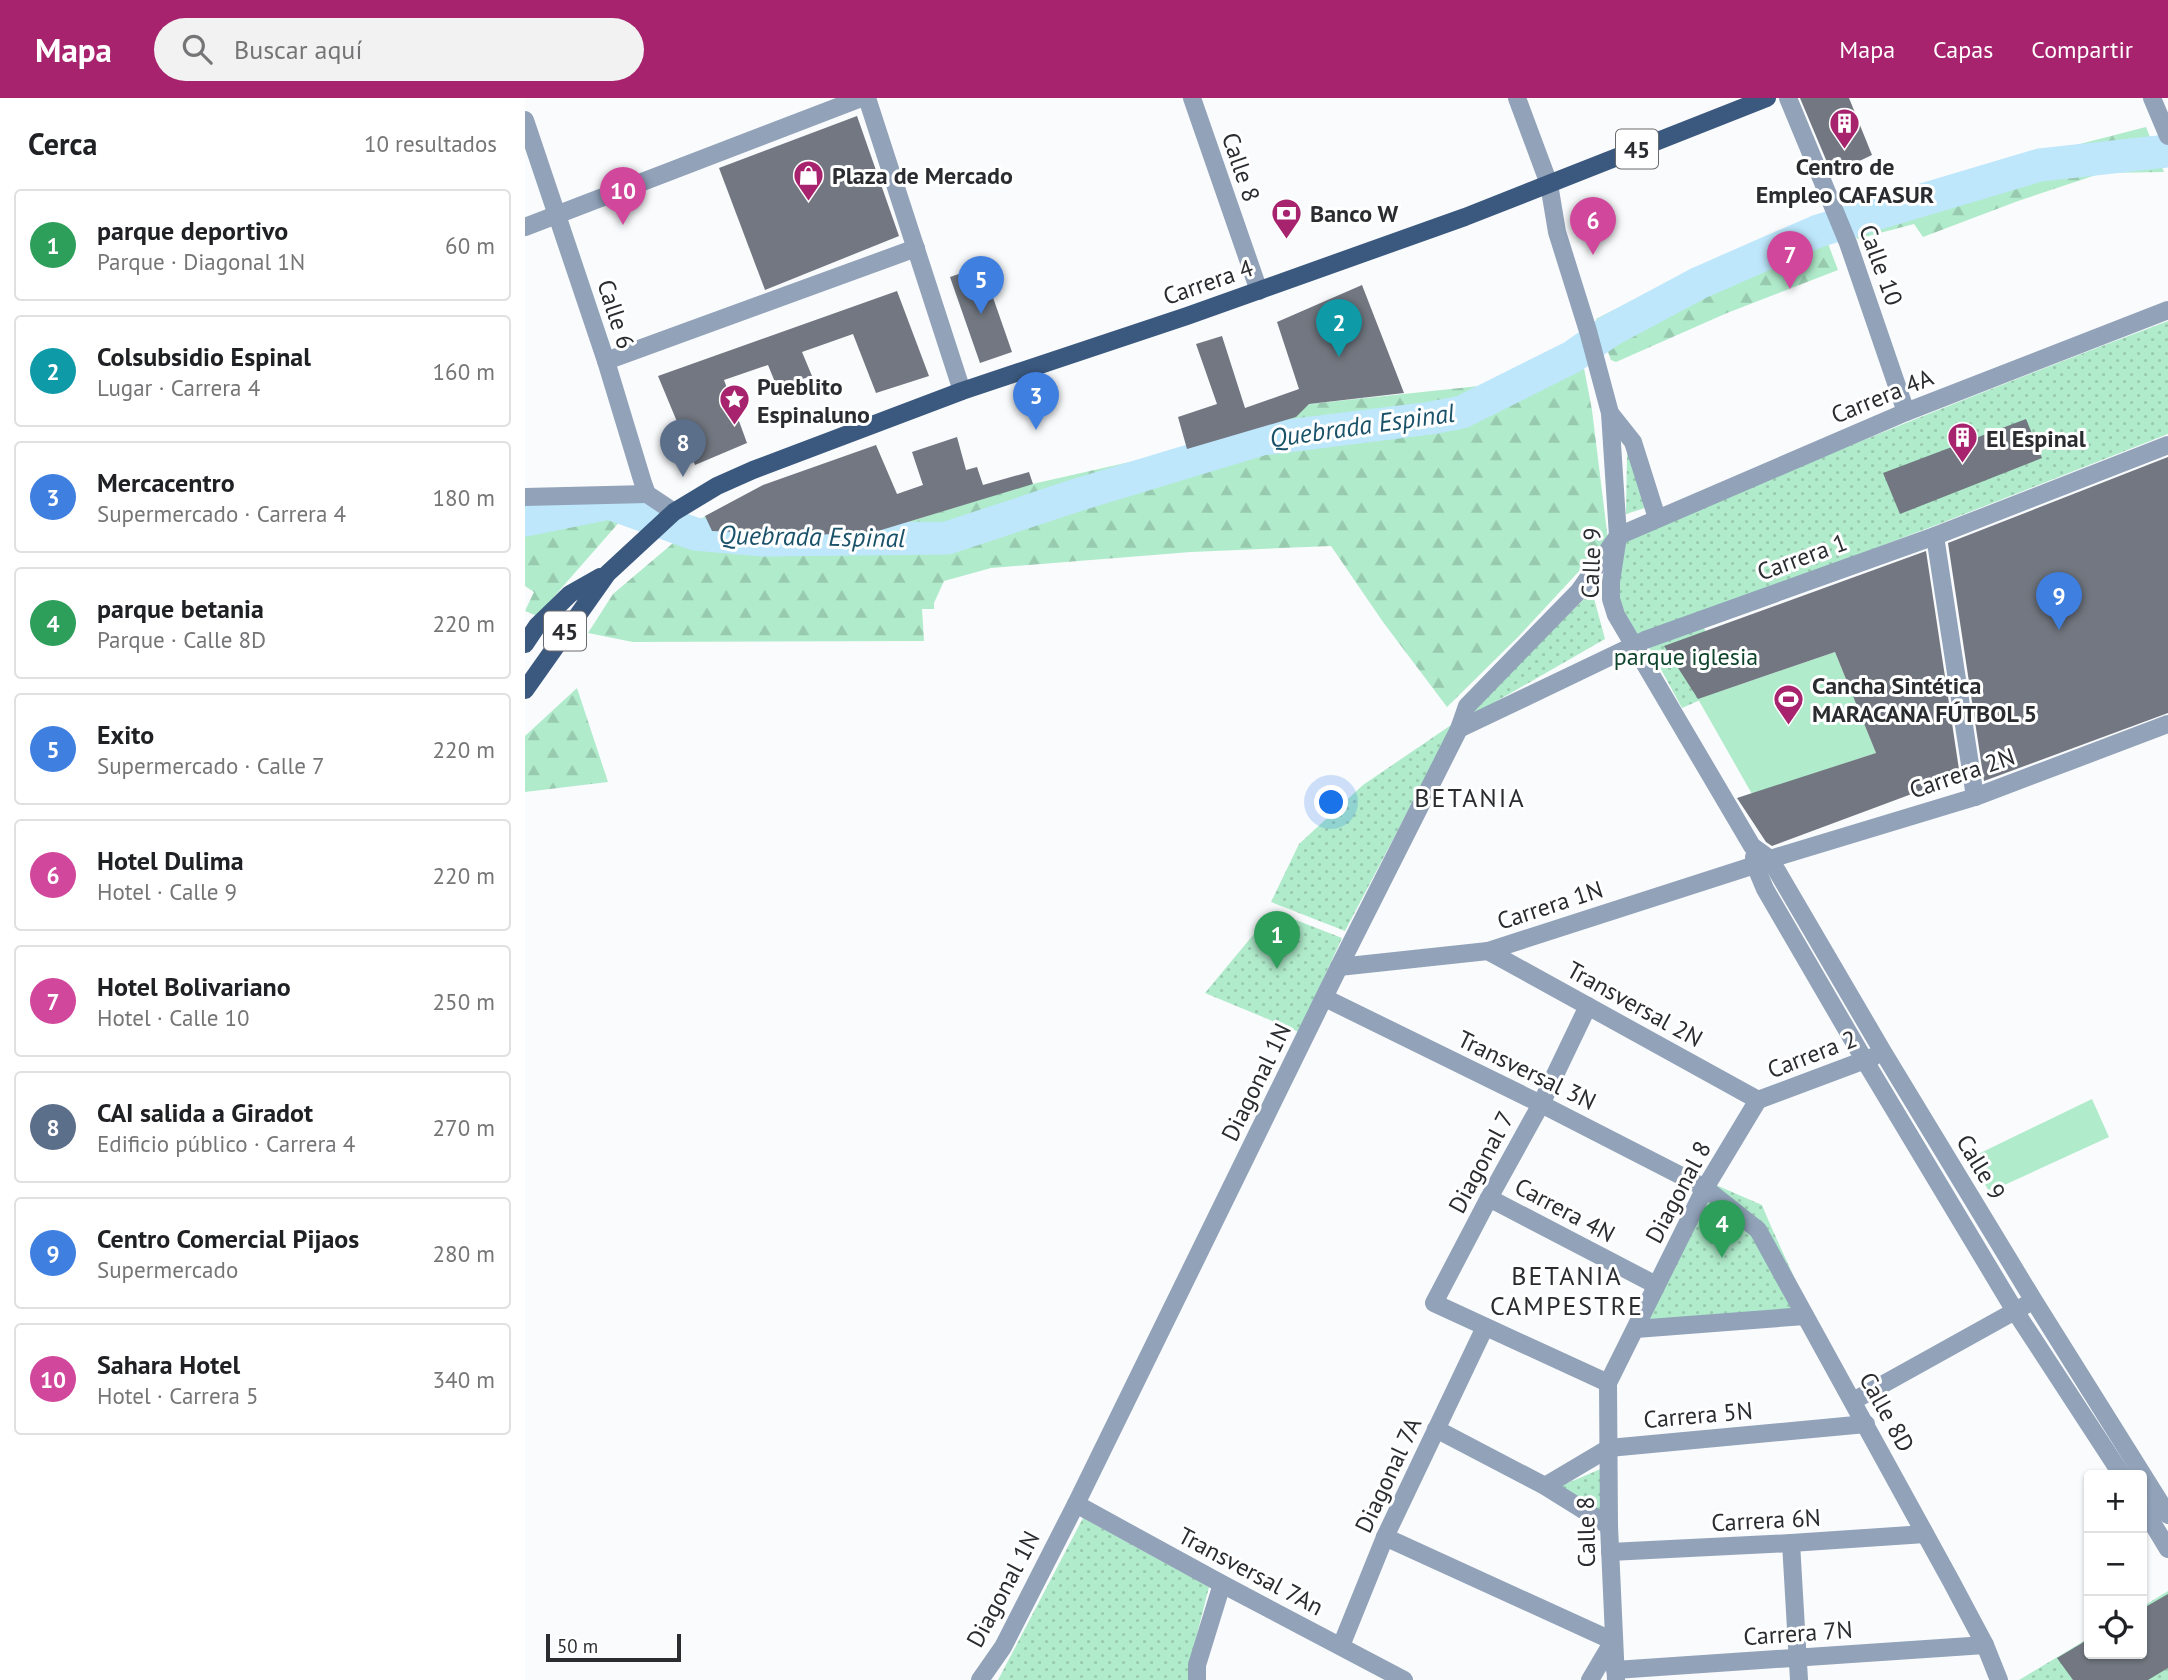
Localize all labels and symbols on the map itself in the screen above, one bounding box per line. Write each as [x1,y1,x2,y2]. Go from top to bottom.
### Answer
building icon: Centro de Empleo CAFASUR [1828,107,1862,151]
street label: Calle 8 [1215,128,1267,206]
road number: 45 [1616,130,1658,168]
place label: Centro de Empleo CAFASUR [1756,151,1935,210]
shop icon: Plaza de Mercado [792,158,826,202]
place label: Plaza de Mercado [832,160,1013,191]
pin: 10 [600,167,646,225]
bank icon: Banco W [1270,196,1304,240]
pin: 6 [1570,197,1616,255]
place label: Banco W [1310,198,1399,229]
street label: Calle 10 [1852,220,1910,310]
pin: 7 [1767,231,1813,289]
street label: Carrera 4 [1159,252,1257,312]
pin: 5 [958,256,1004,314]
street label: Calle 6 [590,275,642,353]
pin: 2 [1316,299,1362,357]
street label: Carrera 4A [1826,362,1938,430]
place label: Pueblito Espinaluno [757,371,870,430]
pin: 3 [1013,372,1059,430]
place icon: Pueblito Espinaluno [717,383,751,427]
water label: Quebrada Espinal [1267,396,1457,454]
pin: 8 [660,419,706,477]
building icon: El Espinal [1946,421,1980,465]
place label: El Espinal [1986,423,2087,454]
water label: Quebrada Espinal [718,518,906,554]
street label: Carrera 1 [1753,526,1851,588]
street label: Calle 9 [1574,527,1608,599]
pin: 9 [2036,572,2082,630]
road number: 45 [544,611,586,650]
park label: parque iglesia [1614,641,1758,672]
place label: Cancha Sintética MARACANA FÚTBOL 5 [1812,670,2037,729]
sports icon: Cancha Sintética MARACANA FÚTBOL 5 [1772,682,1806,726]
street label: Carrera 2N [1905,741,2019,805]
district label: BETANIA [1414,781,1526,814]
your location [1314,785,1348,819]
street label: Carrera 1N [1493,873,1607,937]
pin: 1 [1254,911,1300,969]
street label: Transversal 2N [1562,954,1708,1054]
street label: Diagonal 1N [1214,1018,1298,1146]
street label: Transversal 3N [1453,1023,1601,1117]
street label: Carrera 2 [1763,1023,1861,1085]
street label: Diagonal 7 [1441,1106,1521,1218]
street label: Calle 9 [1949,1129,2013,1205]
street label: Diagonal 8 [1638,1136,1718,1248]
street label: Carrera 4N [1509,1171,1621,1249]
pin: 4 [1699,1200,1745,1258]
district label: BETANIA CAMPESTRE [1490,1259,1644,1322]
street label: Calle 8D [1852,1367,1922,1457]
street label: Carrera 5N [1642,1395,1754,1435]
street label: Diagonal 7A [1348,1412,1428,1538]
street label: Calle 8 [1570,1496,1602,1568]
street label: Carrera 6N [1711,1502,1821,1538]
street label: Transversal 7An [1173,1520,1329,1622]
street label: Diagonal 1N [959,1525,1047,1653]
street label: Carrera 7N [1742,1614,1854,1652]
scale bar [546,1631,681,1663]

